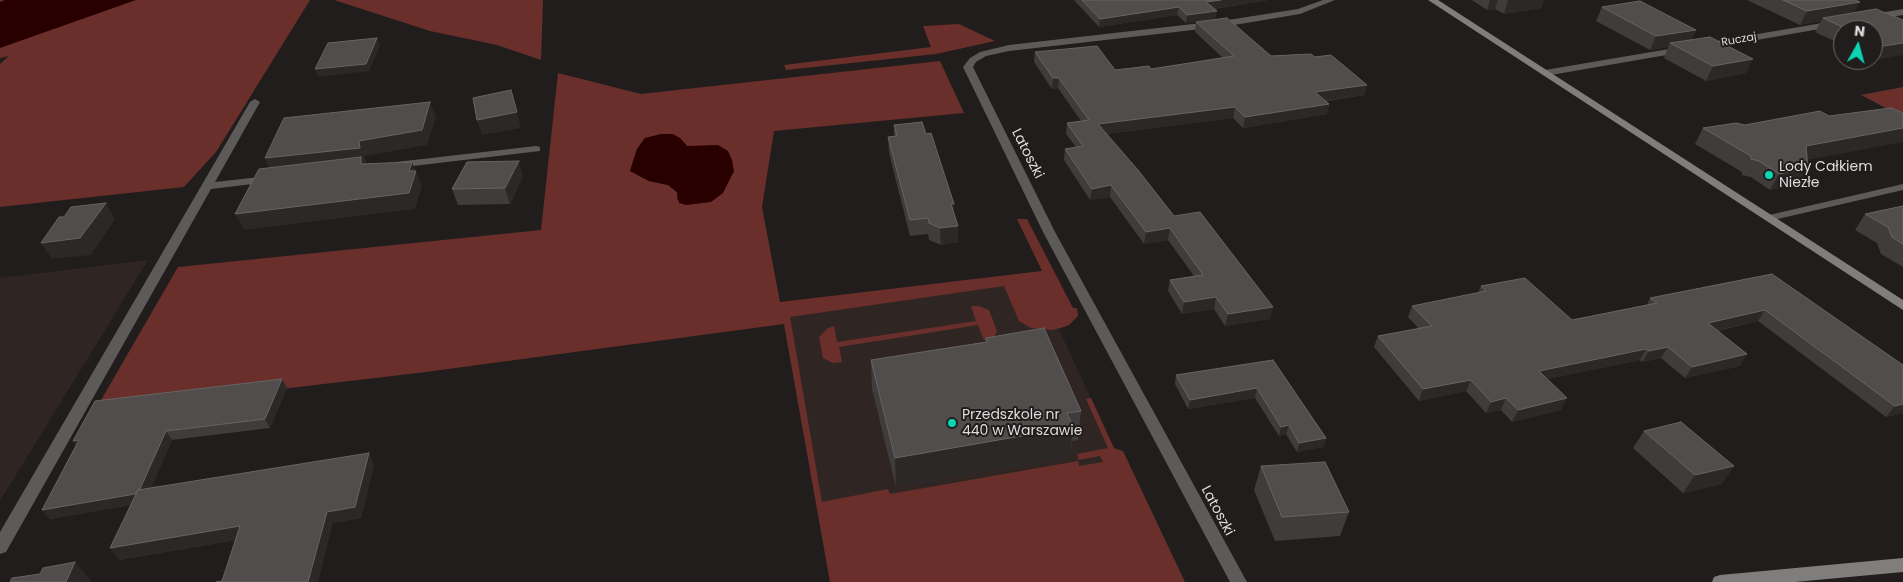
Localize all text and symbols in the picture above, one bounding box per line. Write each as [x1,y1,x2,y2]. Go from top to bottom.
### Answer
north arrow [1833,20,1883,70]
text: N [1853,21,1866,42]
street label: Ruczaj [1720,30,1758,50]
street label: Latoszki [1007,126,1047,182]
place label: Lody Całkiem Niezłe [1779,159,1873,192]
marker: Lody Całkiem Niezłe [1763,169,1775,181]
place label: Przedszkole nr 440 w Warszawie [962,407,1082,440]
marker: Przedszkole nr 440 w Warszawie [946,417,958,429]
street label: Latoszki [1197,483,1237,539]

